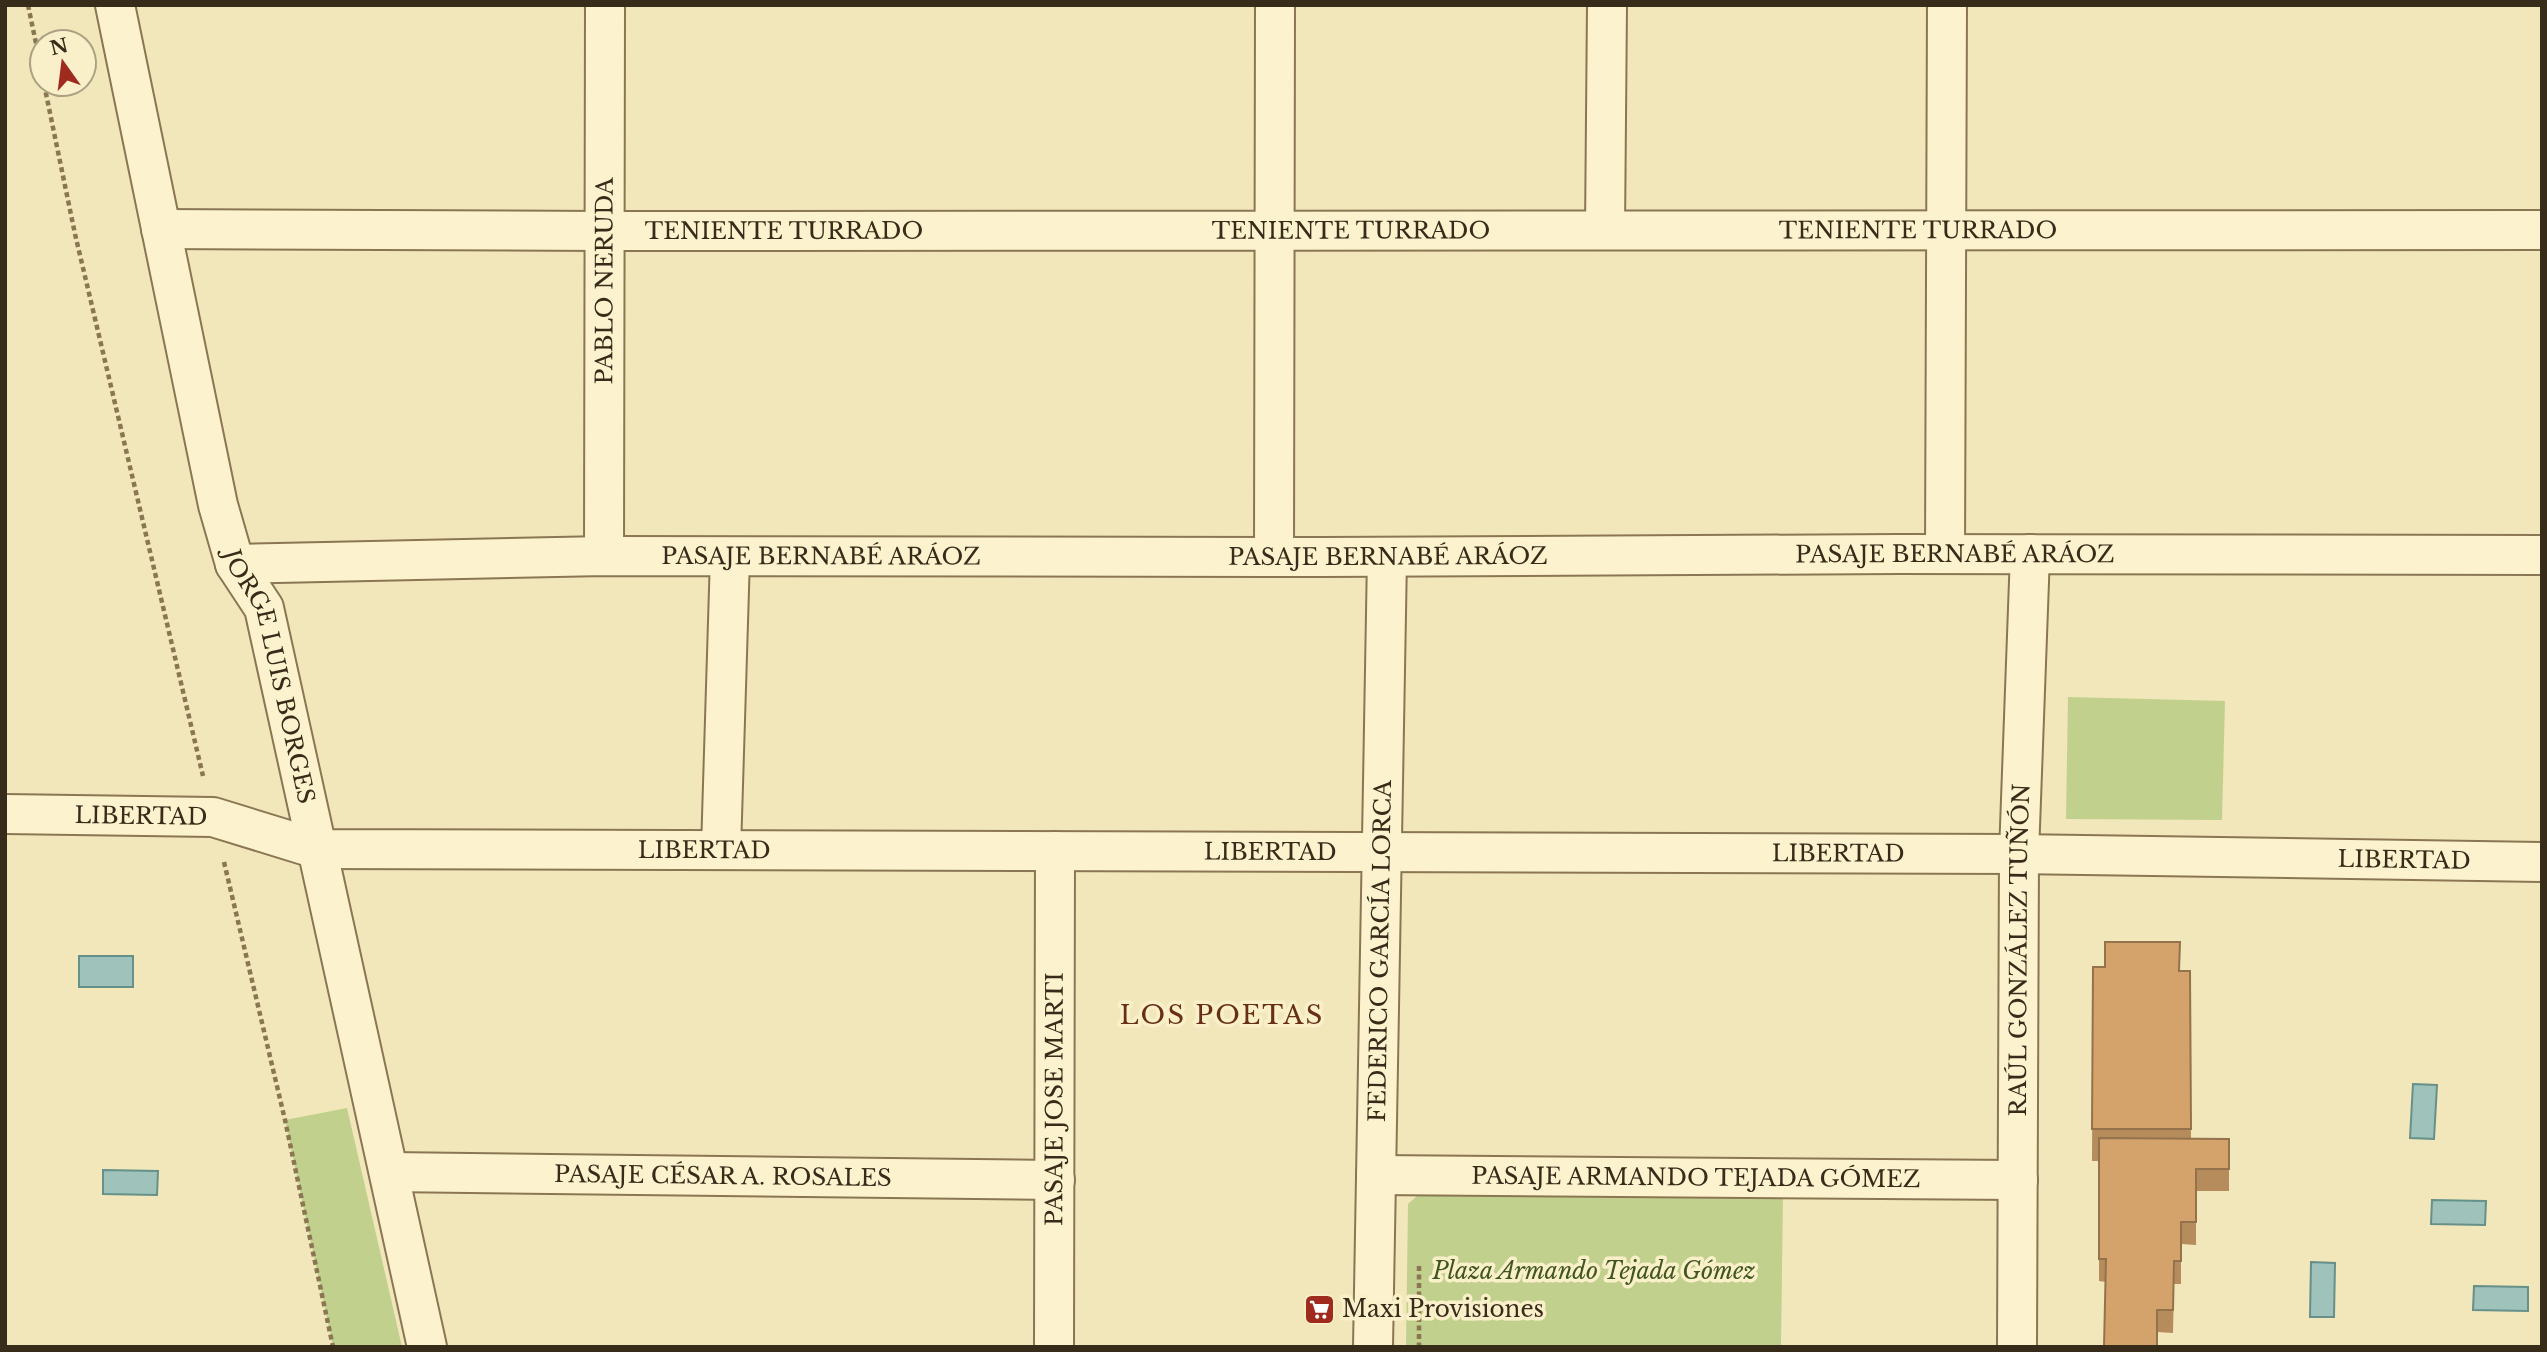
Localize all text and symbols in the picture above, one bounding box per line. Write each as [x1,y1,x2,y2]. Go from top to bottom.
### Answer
north arrow [28,28,98,98]
text: N [48,34,71,60]
street label: PABLO NERUDA [590,176,619,385]
street label: TENIENTE TURRADO [1779,216,2057,244]
street label: TENIENTE TURRADO [645,217,923,245]
street label: TENIENTE TURRADO [1212,217,1490,245]
street label: PASAJE BERNABÉ ARÁOZ [1795,539,2115,569]
street label: PASAJE BERNABÉ ARÁOZ [661,541,981,571]
street label: PASAJE BERNABÉ ARÁOZ [1228,541,1548,571]
street label: JORGE LUIS BORGES [217,543,321,806]
street label: FEDERICO GARCÍA LORCA [1363,779,1397,1122]
street label: RAÚL GONZÁLEZ TUÑÓN [2002,783,2036,1117]
street label: LIBERTAD [74,801,208,831]
street label: LIBERTAD [638,836,771,864]
street label: LIBERTAD [1204,838,1337,866]
street label: LIBERTAD [1772,839,1905,868]
street label: LIBERTAD [2337,845,2471,875]
street label: PASAJE JOSE MARTI [1040,972,1069,1226]
district label: LOS POETAS [1120,999,1324,1031]
street label: PASAJE CÉSAR A. ROSALES [554,1160,892,1192]
street label: PASAJE ARMANDO TEJADA GÓMEZ [1471,1162,1921,1193]
park label: Plaza Armando Tejada Gómez [1432,1257,1755,1285]
supermarket icon: Maxi Provisiones [1302,1292,1336,1326]
place label: Maxi Provisiones [1342,1295,1544,1323]

